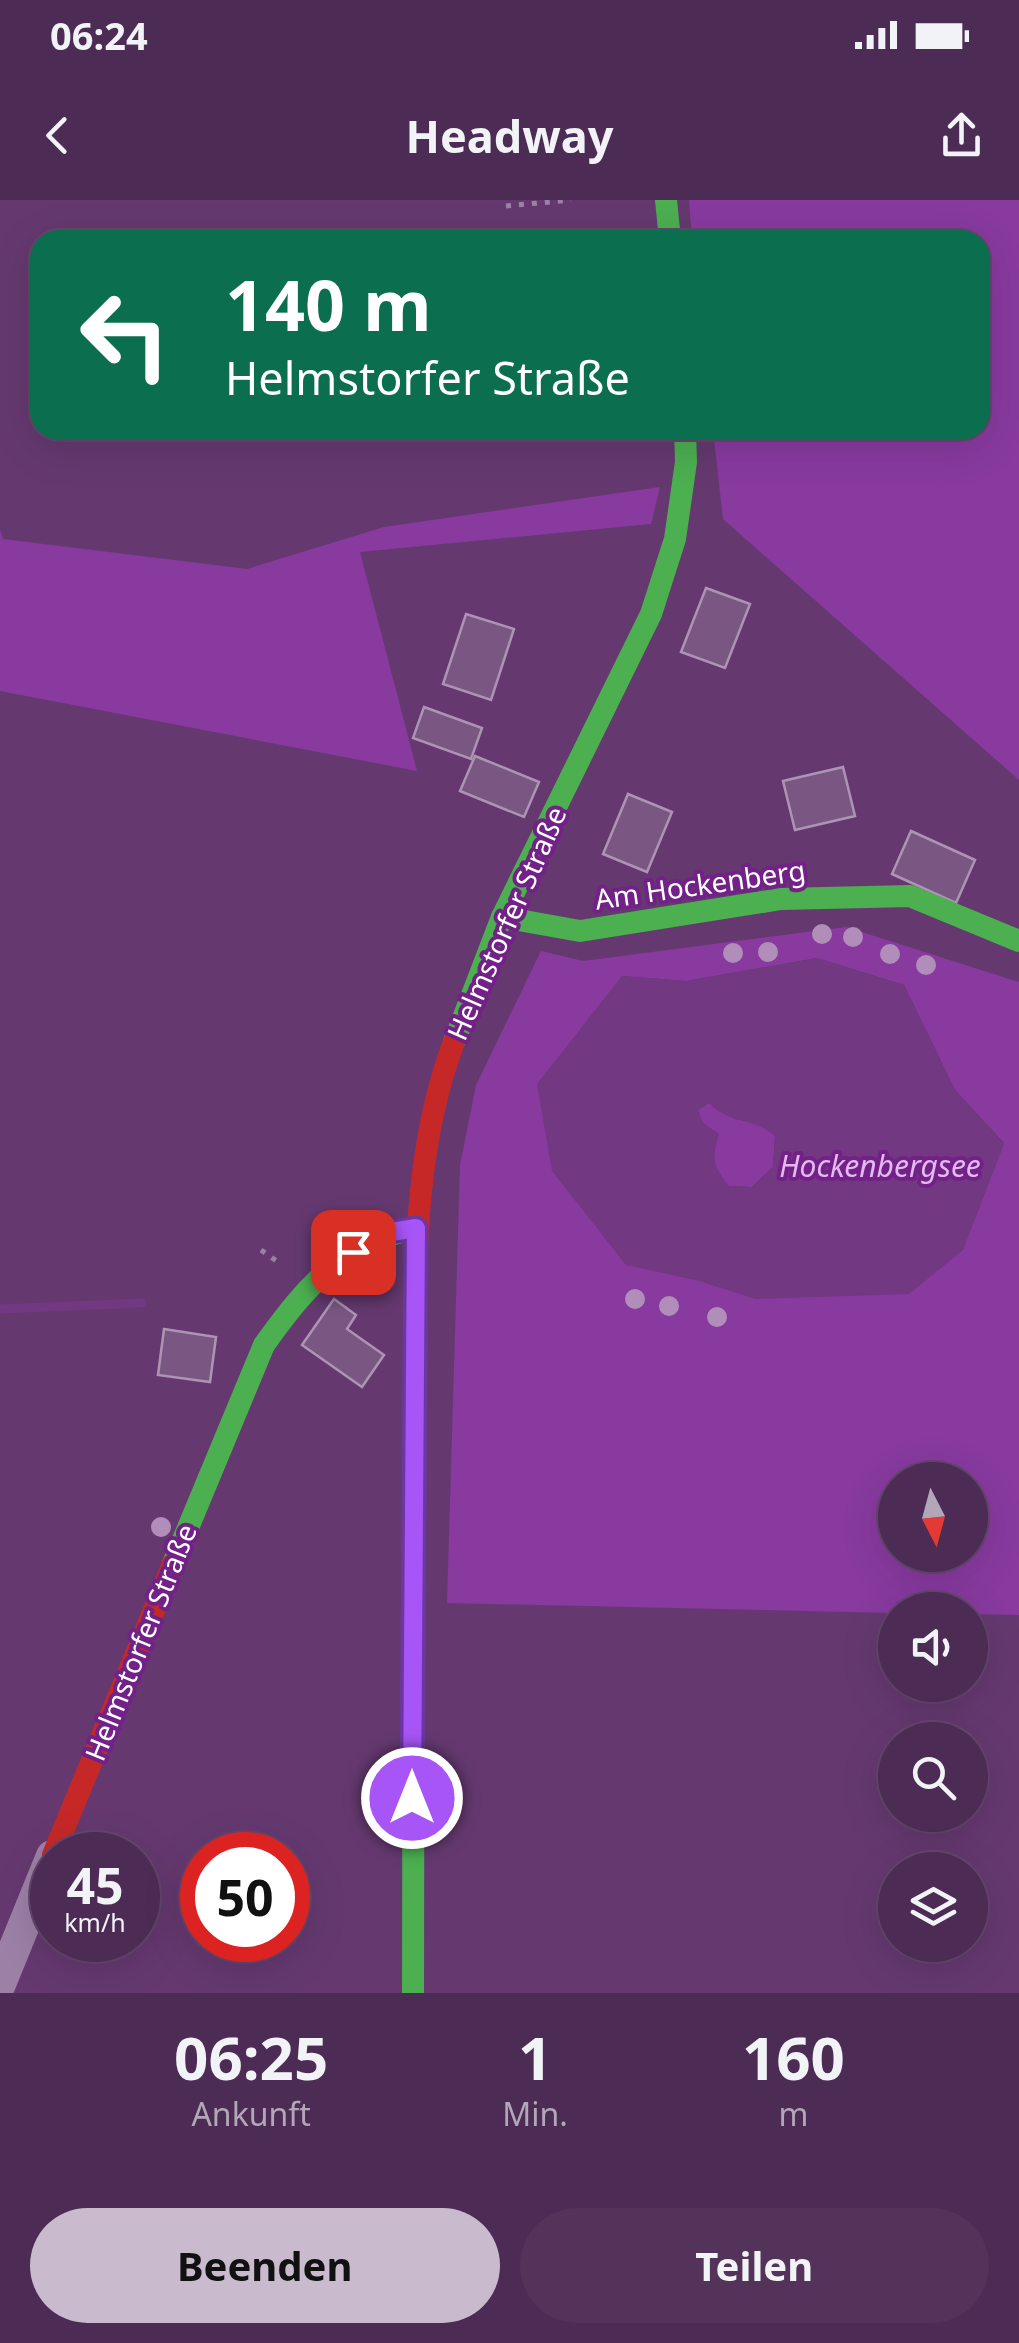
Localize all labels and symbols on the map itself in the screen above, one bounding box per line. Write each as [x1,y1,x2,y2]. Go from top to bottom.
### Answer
street label: Helmstorfer Straße [437,800,575,1046]
street label: Am Hockenberg [592,850,808,918]
water label: Hockenbergsee [779,1145,981,1186]
pin [311,1210,396,1295]
north arrow [878,1462,988,1572]
street label: Helmstorfer Straße [75,1518,205,1766]
position arrow [360,1746,464,1850]
speed limit sign: 50 [180,1832,310,1962]

